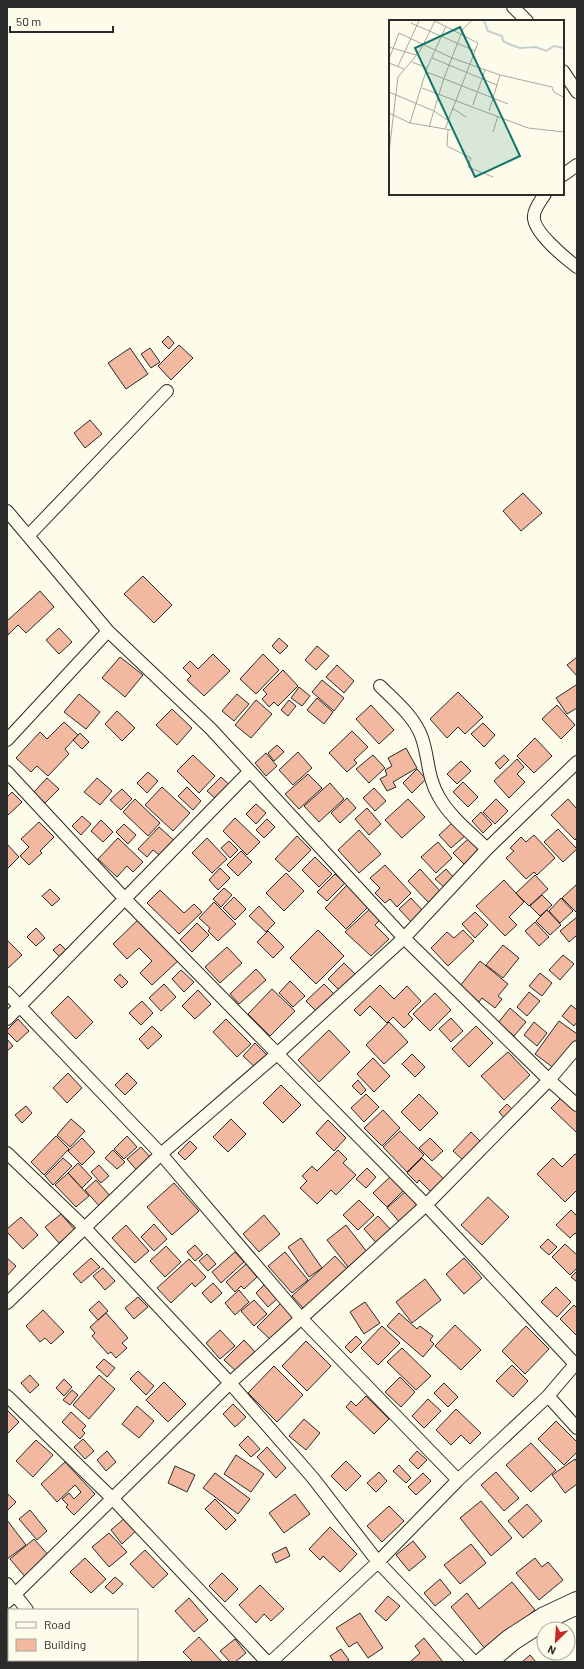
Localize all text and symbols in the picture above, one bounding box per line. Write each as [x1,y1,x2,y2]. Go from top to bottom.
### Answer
scale bar [10,8,113,34]
text: 50 m [16,14,41,28]
inset map [389,20,564,195]
legend [8,1609,138,1661]
text: Road [44,1617,71,1631]
north arrow [536,1621,576,1661]
text: Building [44,1637,86,1651]
text: N [545,1643,558,1658]

